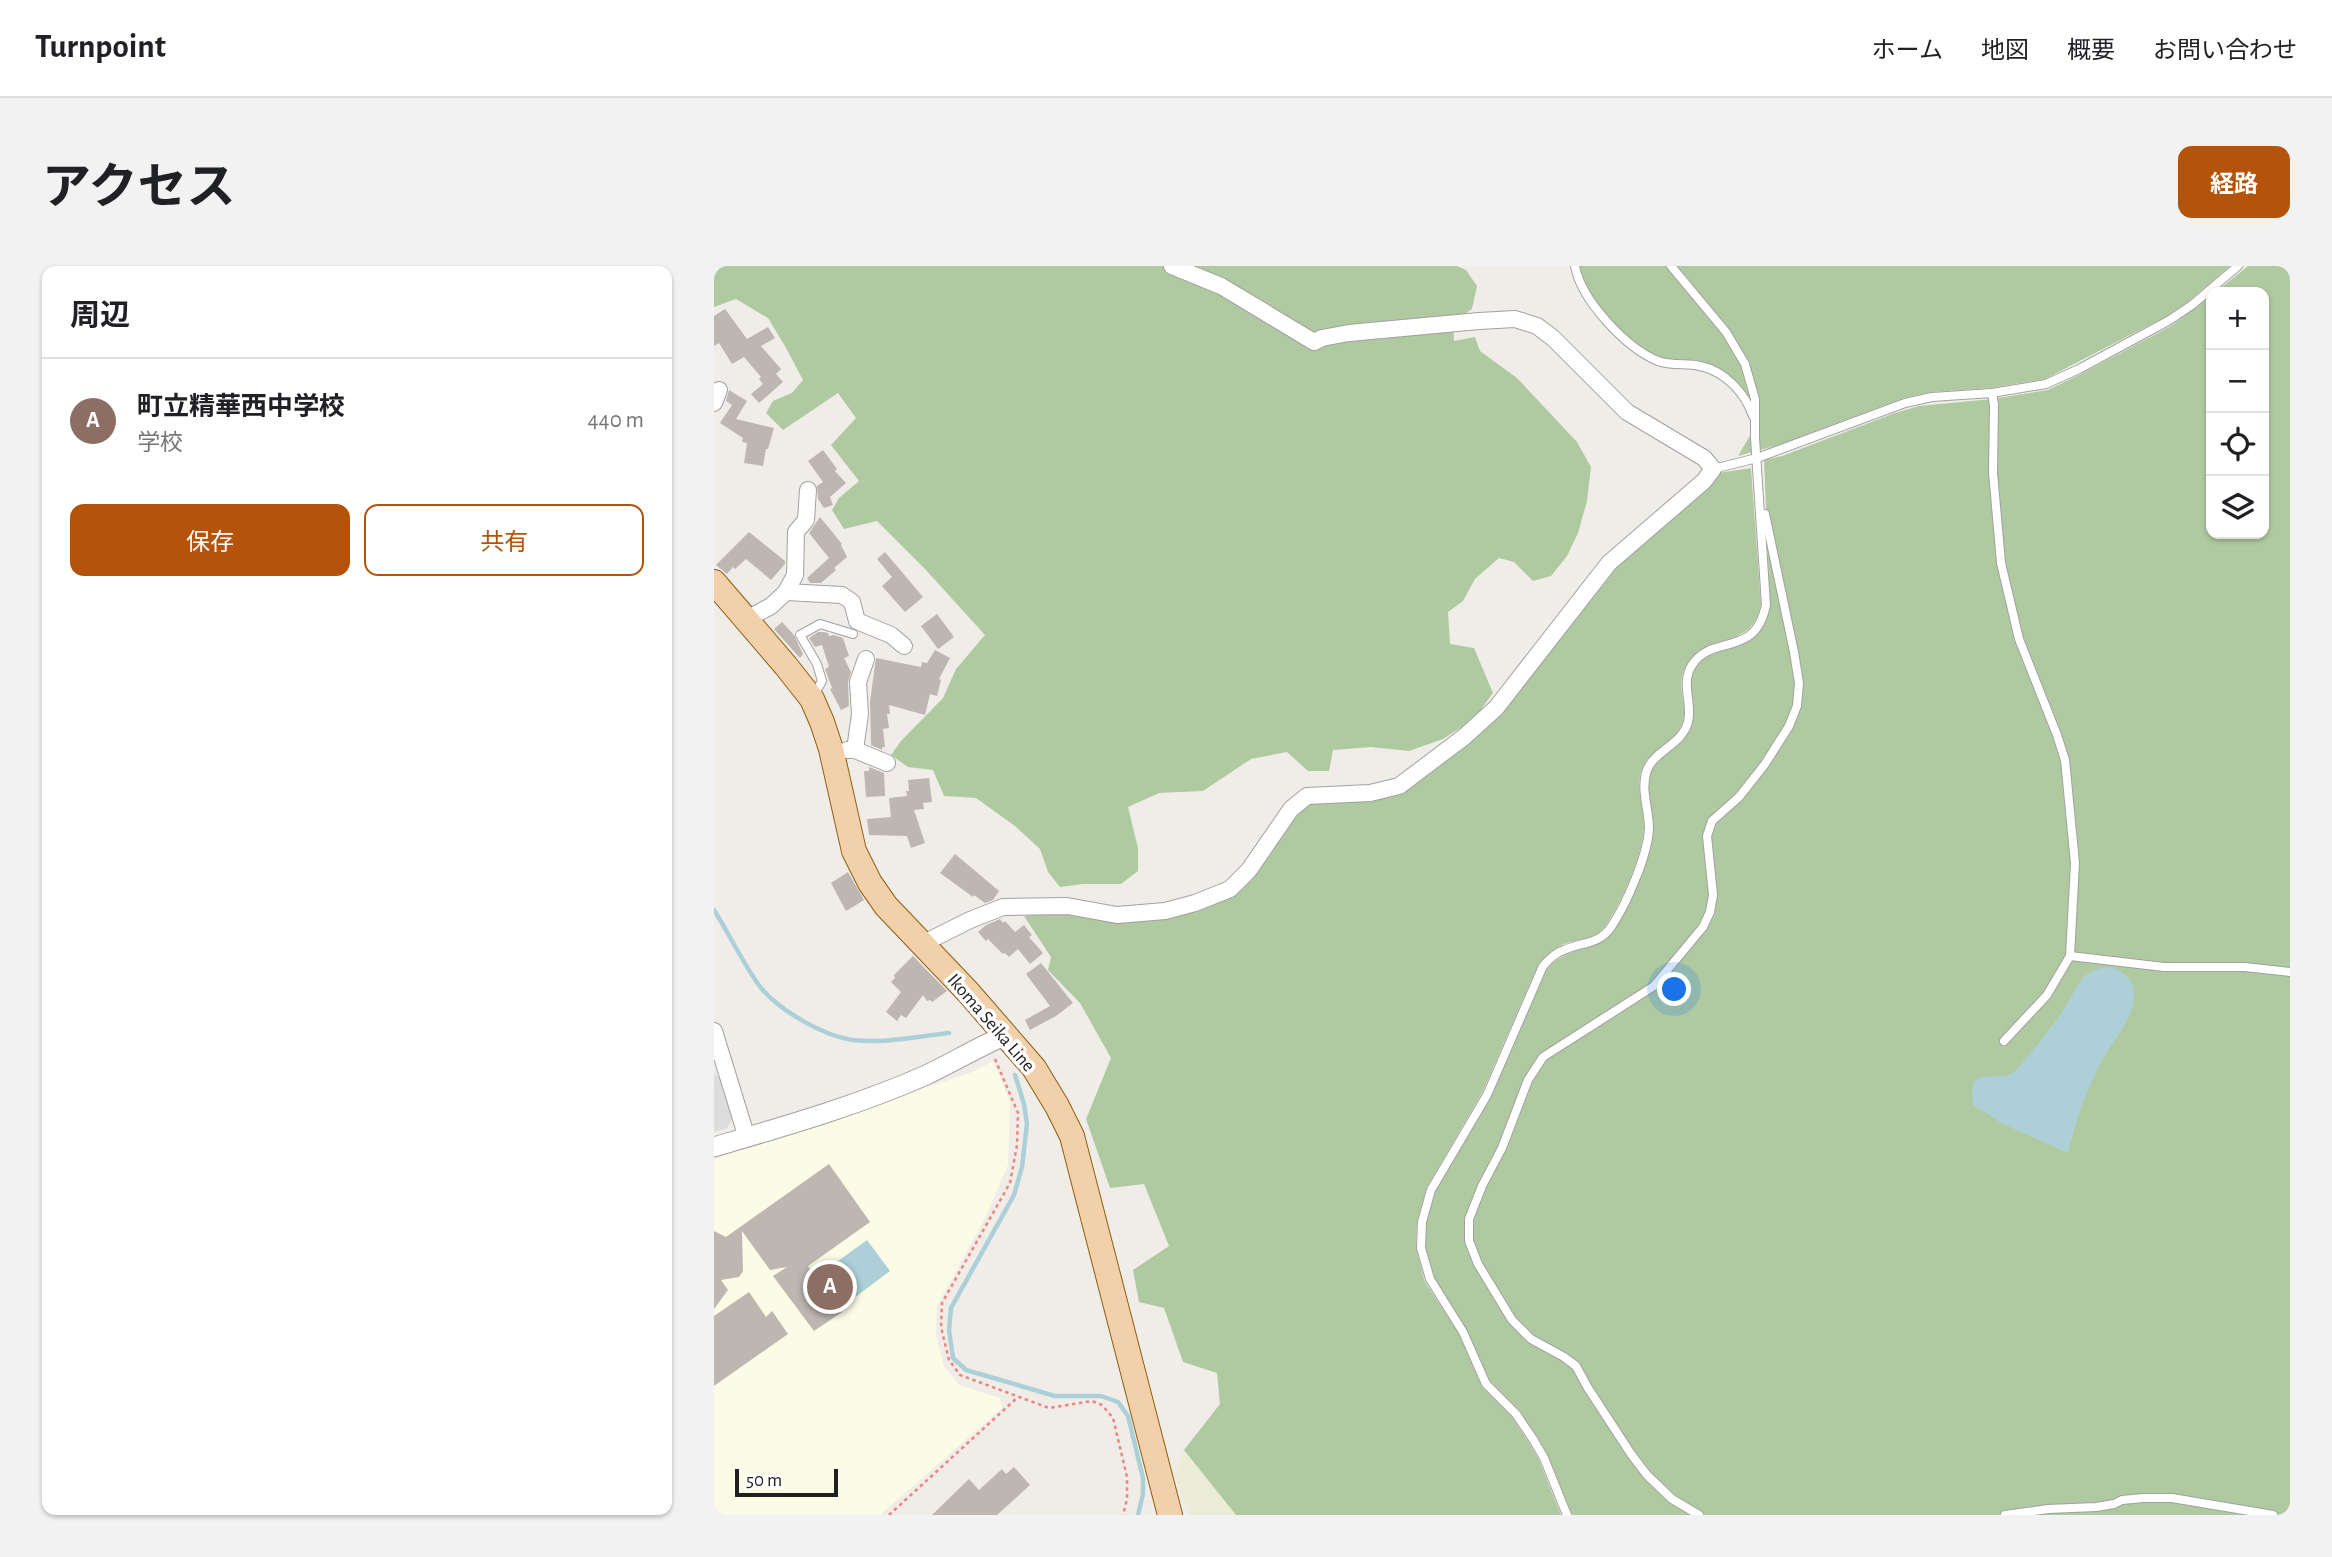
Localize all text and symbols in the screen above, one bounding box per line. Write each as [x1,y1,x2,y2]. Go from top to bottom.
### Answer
text: Turnpoint [35,31,166,64]
text: ホーム [1872,39,1943,63]
text: 地図 [1981,39,2029,63]
text: 概要 [2067,39,2115,63]
text: お問い合わせ [2153,39,2297,63]
button: 経路 [2178,146,2290,218]
text: アクセス [42,164,236,213]
map controls [2206,287,2269,539]
button: + [2206,287,2269,350]
text: 周辺 [70,301,130,331]
button: − [2206,350,2269,413]
text: 町立精華西中学校 [137,394,345,420]
text: A [86,409,100,432]
text: 440 m [588,409,644,432]
button: locate [2206,413,2269,476]
text: 学校 [137,432,183,455]
button: layers [2206,476,2269,539]
button: 保存 [70,504,350,576]
button: 共有 [364,504,644,576]
street label: Ikoma Seika Line [943,970,1038,1076]
your location [1657,972,1691,1006]
pin: A [807,1261,853,1313]
scale bar [735,1466,838,1498]
text: 50 m [746,1471,782,1490]

